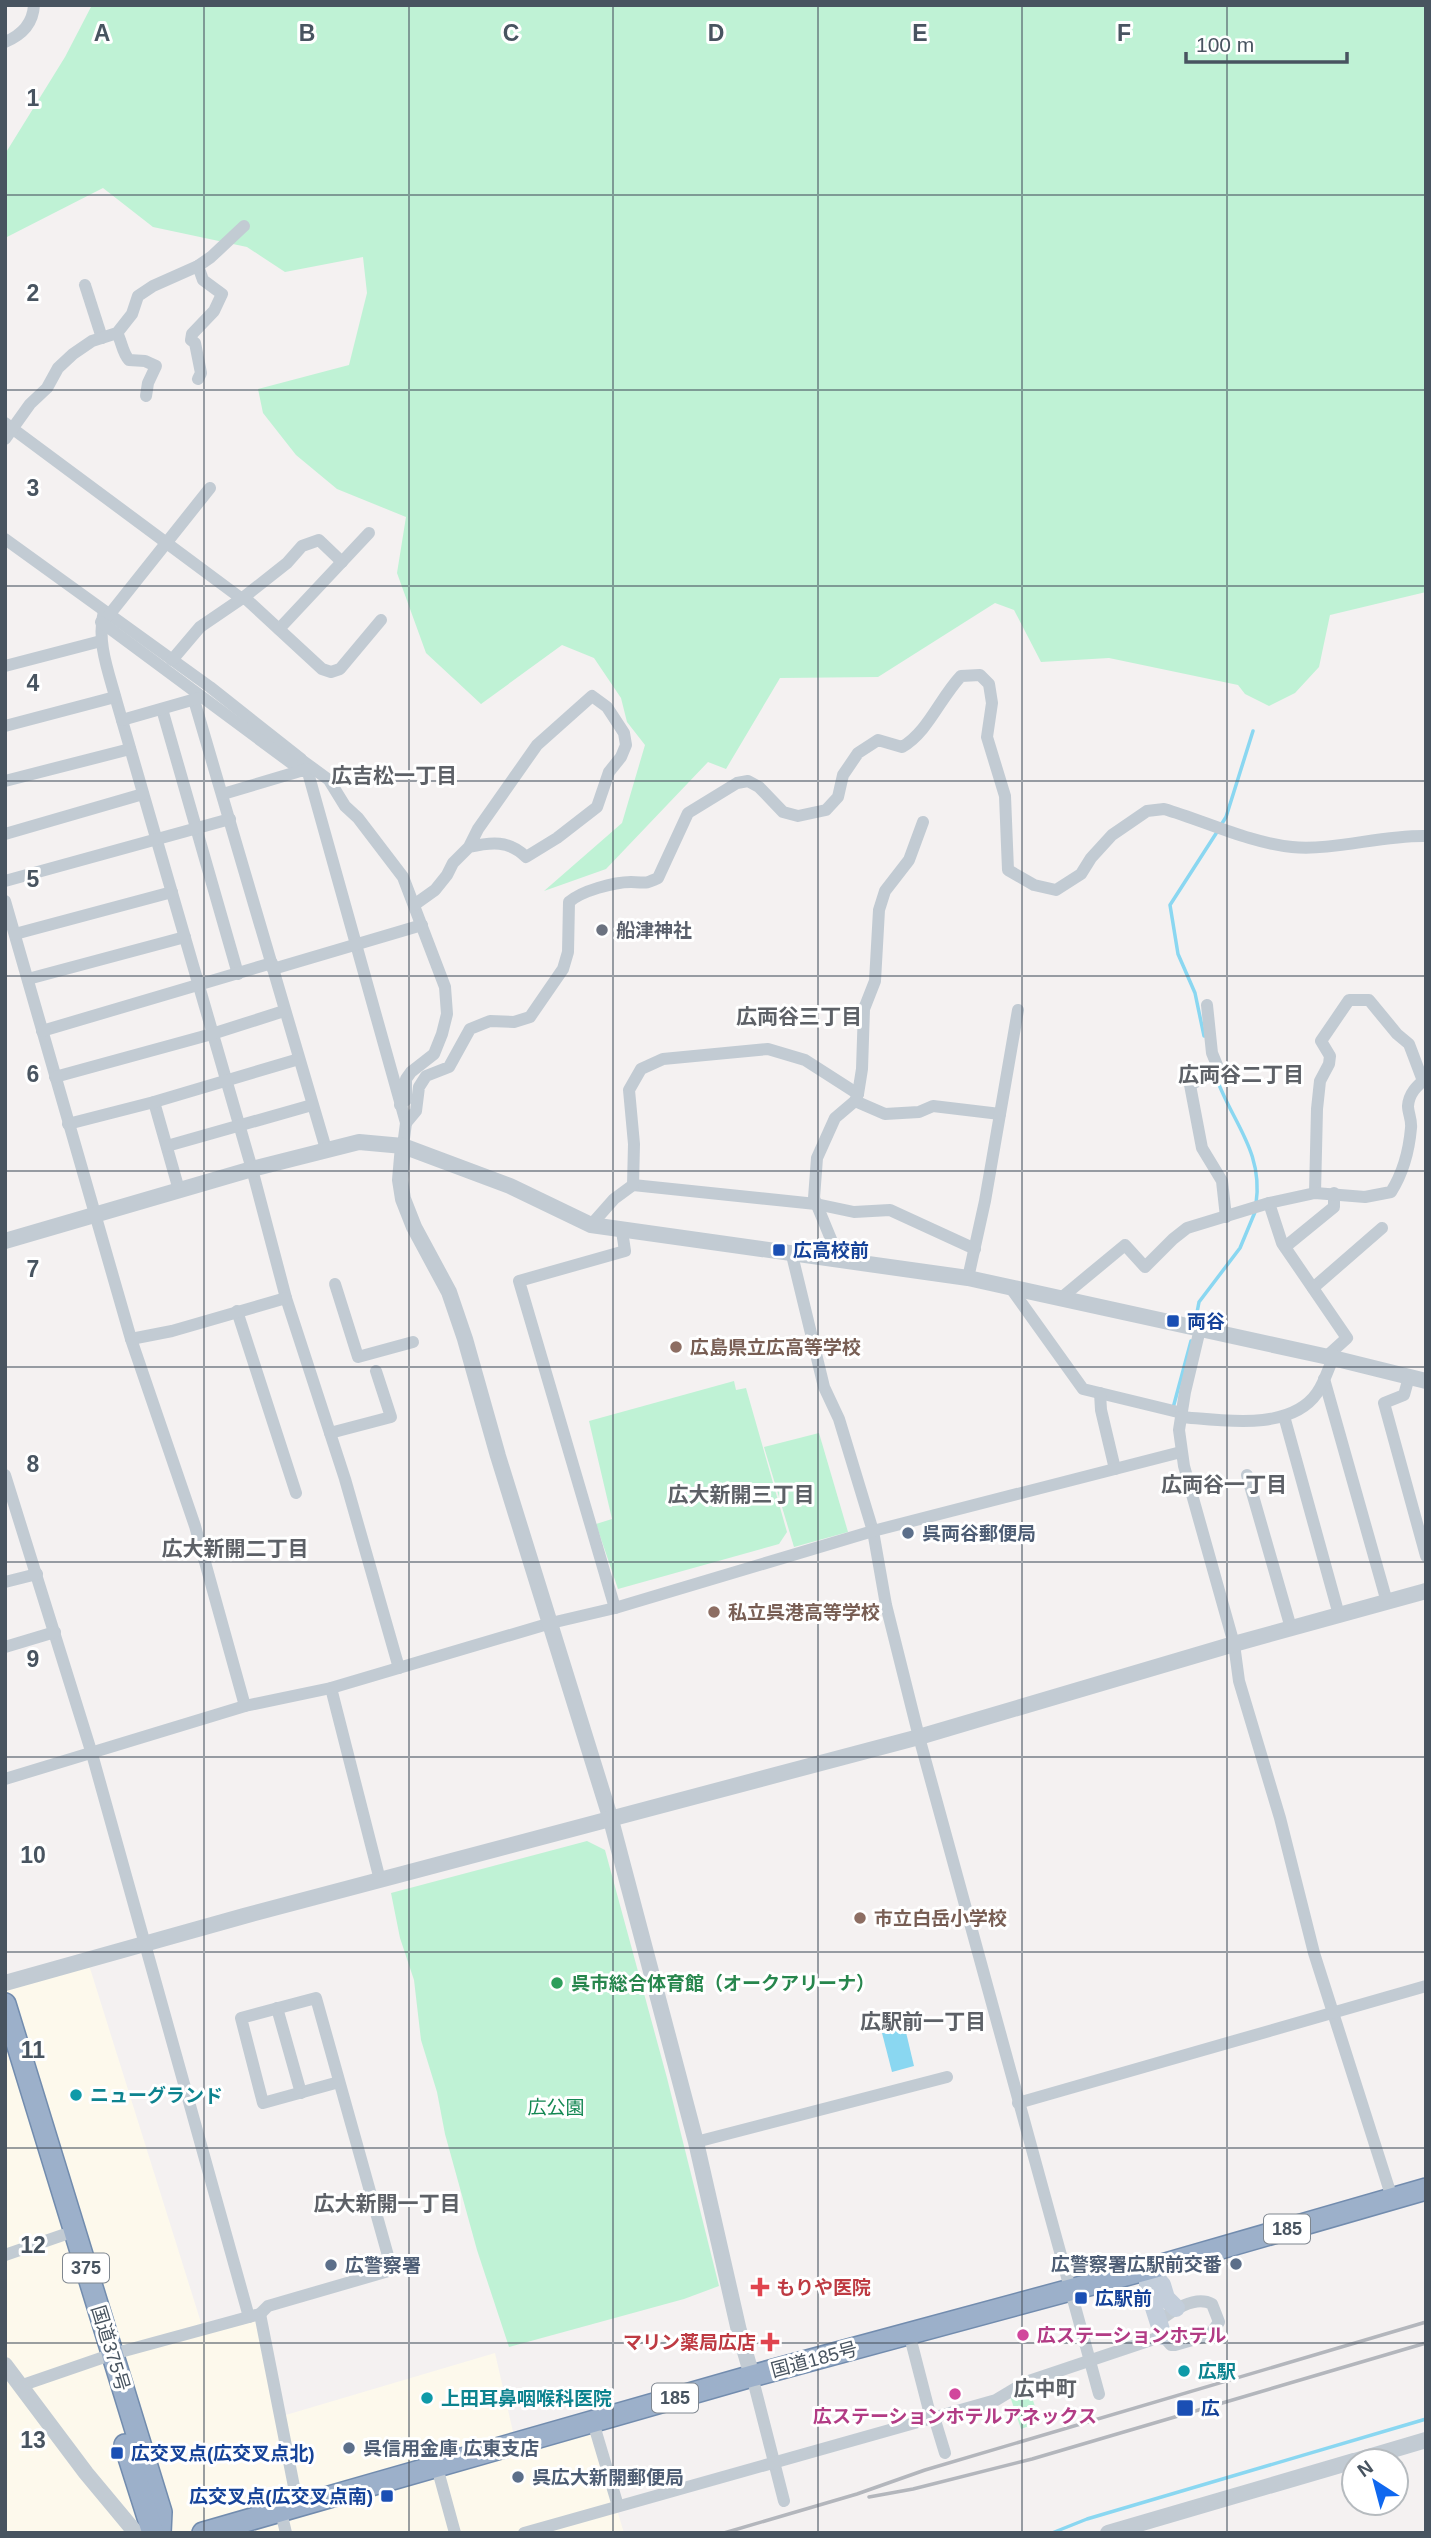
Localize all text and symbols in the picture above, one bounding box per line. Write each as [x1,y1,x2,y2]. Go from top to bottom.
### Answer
text: A [94,20,110,46]
text: B [299,20,315,46]
text: C [503,20,519,46]
text: D [708,20,724,46]
text: E [912,20,928,46]
text: F [1117,20,1131,46]
scale bar [1186,21,1347,65]
text: 100 m [1196,33,1254,56]
text: 1 [27,85,40,111]
text: 2 [27,280,39,306]
text: 3 [27,475,39,501]
text: 4 [27,670,40,696]
district label: 広吉松一丁目 [331,764,457,787]
text: 5 [27,866,40,892]
place label: 船津神社 [616,920,692,941]
marker: 船津神社 [594,922,610,938]
district label: 広両谷三丁目 [736,1005,862,1028]
text: 6 [27,1061,39,1087]
district label: 広両谷二丁目 [1178,1063,1304,1086]
place label: 広高校前 [793,1240,869,1261]
marker: 広高校前 [771,1242,787,1258]
text: 7 [27,1256,39,1282]
place label: 両谷 [1187,1311,1225,1332]
marker: 両谷 [1165,1313,1181,1329]
place label: 広島県立広高等学校 [690,1337,861,1358]
marker: 広島県立広高等学校 [668,1339,684,1355]
text: 8 [27,1451,40,1477]
district label: 広両谷一丁目 [1161,1473,1287,1496]
district label: 広大新開三丁目 [668,1483,815,1506]
place label: 呉両谷郵便局 [922,1523,1036,1544]
marker: 呉両谷郵便局 [900,1525,916,1541]
district label: 広大新開二丁目 [162,1537,309,1560]
place label: 私立呉港高等学校 [728,1602,880,1623]
marker: 私立呉港高等学校 [706,1604,722,1620]
text: 9 [27,1646,39,1672]
text: 10 [20,1842,46,1868]
place label: 市立白岳小学校 [874,1908,1007,1929]
marker: 市立白岳小学校 [852,1910,868,1926]
place label: 呉市総合体育館（オークアリーナ） [571,1973,875,1994]
marker: 呉市総合体育館（オークアリーナ） [549,1975,565,1991]
district label: 広駅前一丁目 [860,2010,986,2033]
text: 11 [21,2037,45,2063]
place label: ニューグランド [90,2085,223,2106]
marker: ニューグランド [68,2087,84,2103]
park label: 広公園 [527,2097,585,2118]
district label: 広大新開一丁目 [314,2192,461,2215]
road number: 185 [1264,2214,1310,2244]
text: 12 [20,2232,46,2258]
road number: 375 [63,2254,109,2282]
place label: 広警察署広駅前交番 [1051,2254,1222,2275]
place label: 広警察署 [345,2255,421,2276]
marker: 広警察署広駅前交番 [1228,2256,1244,2272]
marker: 広警察署 [323,2257,339,2273]
marker: もりや医院 [750,2277,770,2297]
place label: もりや医院 [776,2277,871,2298]
place label: 広駅前 [1095,2288,1152,2309]
marker: 広駅前 [1073,2290,1089,2306]
street label: 国道375号 [88,2303,134,2394]
place label: 広ステーションホテル [1037,2325,1227,2346]
marker: 広ステーションホテル [1015,2327,1031,2343]
place label: マリン薬局広店 [623,2332,756,2353]
marker: マリン薬局広店 [762,2334,778,2350]
street label: 国道185号 [769,2338,860,2381]
place label: 広駅 [1198,2361,1236,2382]
marker: 広駅 [1176,2363,1192,2379]
district label: 広中町 [1014,2377,1077,2400]
road number: 185 [652,2384,698,2412]
marker: 広ステーションホテルアネックス [947,2386,963,2402]
place label: 上田耳鼻咽喉科医院 [441,2388,612,2409]
marker: 上田耳鼻咽喉科医院 [419,2390,435,2406]
marker: 広 [1175,2398,1195,2418]
place label: 広 [1201,2398,1220,2419]
place label: 広ステーションホテルアネックス [813,2406,1097,2427]
text: 13 [20,2427,46,2453]
place label: 呉信用金庫 広東支店 [363,2438,539,2459]
marker: 呉信用金庫 広東支店 [341,2440,357,2456]
place label: 広交叉点(広交叉点北) [131,2443,315,2464]
marker: 広交叉点(広交叉点北) [109,2445,125,2461]
north arrow [1340,2447,1410,2517]
text: N [1354,2456,1377,2481]
place label: 呉広大新開郵便局 [532,2467,684,2488]
marker: 呉広大新開郵便局 [510,2469,526,2485]
place label: 広交叉点(広交叉点南) [189,2486,373,2507]
marker: 広交叉点(広交叉点南) [379,2488,395,2504]

